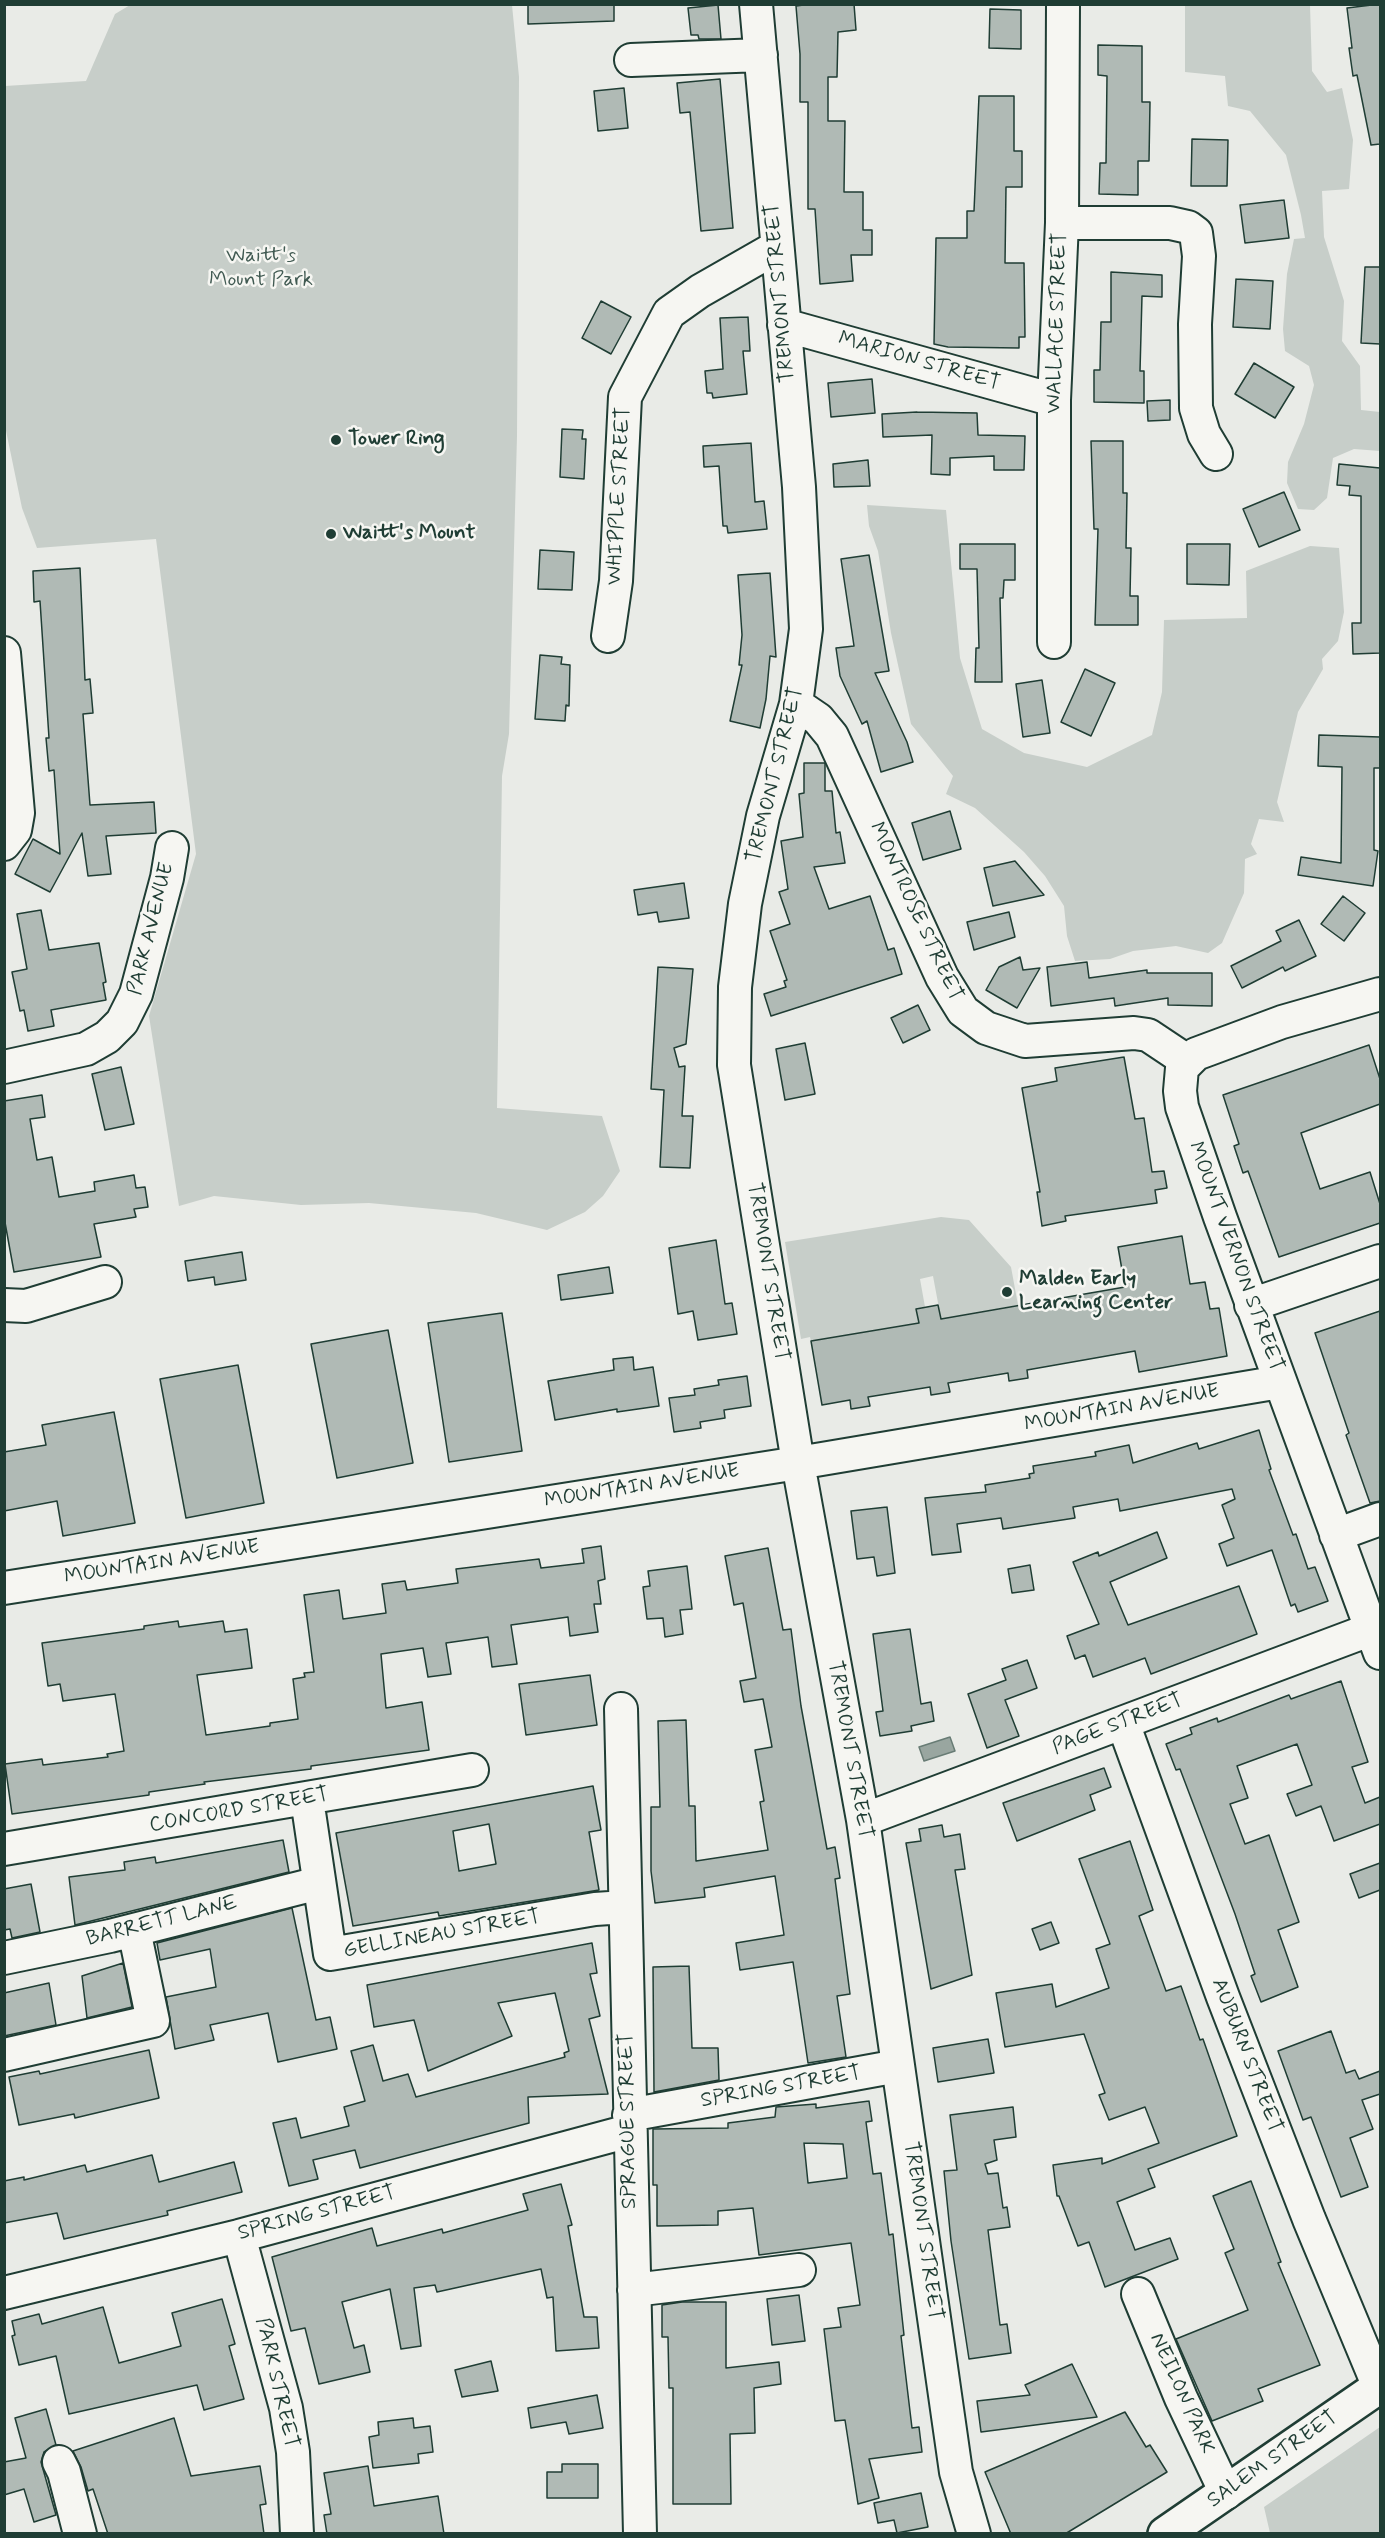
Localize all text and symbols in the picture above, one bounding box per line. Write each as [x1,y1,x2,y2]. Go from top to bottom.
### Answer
street label: TREMONT STREET [761,202,801,384]
street label: WALLACE STREET [1042,232,1074,414]
park label: Waitt's Mount Park [209,244,313,294]
street label: MARION STREET [835,327,1003,397]
street label: WHIPPLE STREET [603,406,637,586]
place label: Tower Ring [348,427,445,453]
marker: Tower Ring [329,433,343,447]
place label: Waitt's Mount [343,521,475,547]
marker: Waitt's Mount [324,527,338,541]
street label: TREMONT STREET [742,685,810,865]
street label: MONTROSE STREET [862,819,968,1005]
street label: PARK AVENUE [123,860,181,998]
street label: MOUNT VERNON STREET [1182,1139,1288,1375]
street label: TREMONT STREET [740,1181,794,1363]
place label: Malden Early Learning Center [1019,1267,1173,1317]
marker: Malden Early Learning Center [1000,1285,1014,1299]
street label: MOUNTAIN AVENUE [1023,1379,1221,1439]
street label: MOUNTAIN AVENUE [543,1459,741,1515]
street label: MOUNTAIN AVENUE [63,1535,261,1591]
street label: TREMONT STREET [821,1659,877,1841]
street label: PAGE STREET [1049,1689,1187,1761]
street label: CONCORD STREET [147,1783,331,1839]
street label: BARRETT LANE [84,1891,240,1953]
street label: GELLINEAU STREET [341,1905,543,1965]
street label: AUBURN STREET [1205,1975,1287,2137]
street label: SPRAGUE STREET [615,2033,643,2209]
street label: SPRING STREET [699,2061,863,2115]
street label: TREMONT STREET [897,2140,947,2322]
street label: SPRING STREET [235,2181,399,2247]
street label: PARK STREET [249,2315,303,2451]
street label: NEILON PARK [1143,2330,1219,2458]
street label: SALEM STREET [1203,2406,1343,2514]

